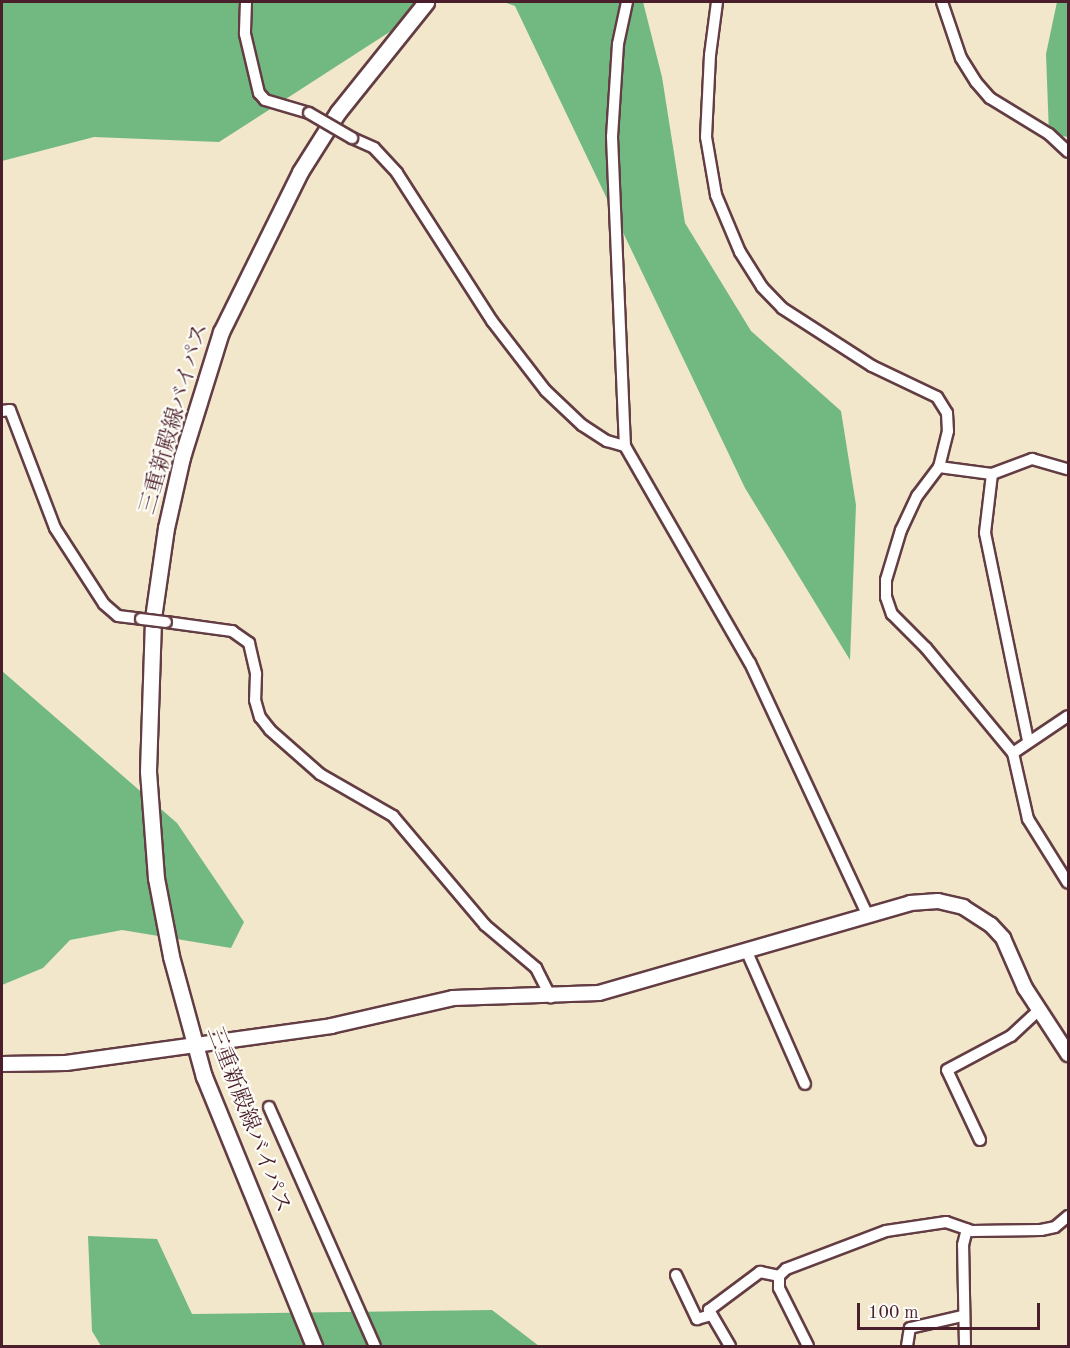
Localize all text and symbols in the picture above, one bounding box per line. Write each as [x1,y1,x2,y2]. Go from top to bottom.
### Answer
street label: 三重新殿線バイパス [135,320,215,518]
street label: 三重新殿線バイパス [200,1023,296,1217]
scale bar [860,1291,1043,1329]
text: 100 m [868,1304,919,1322]

